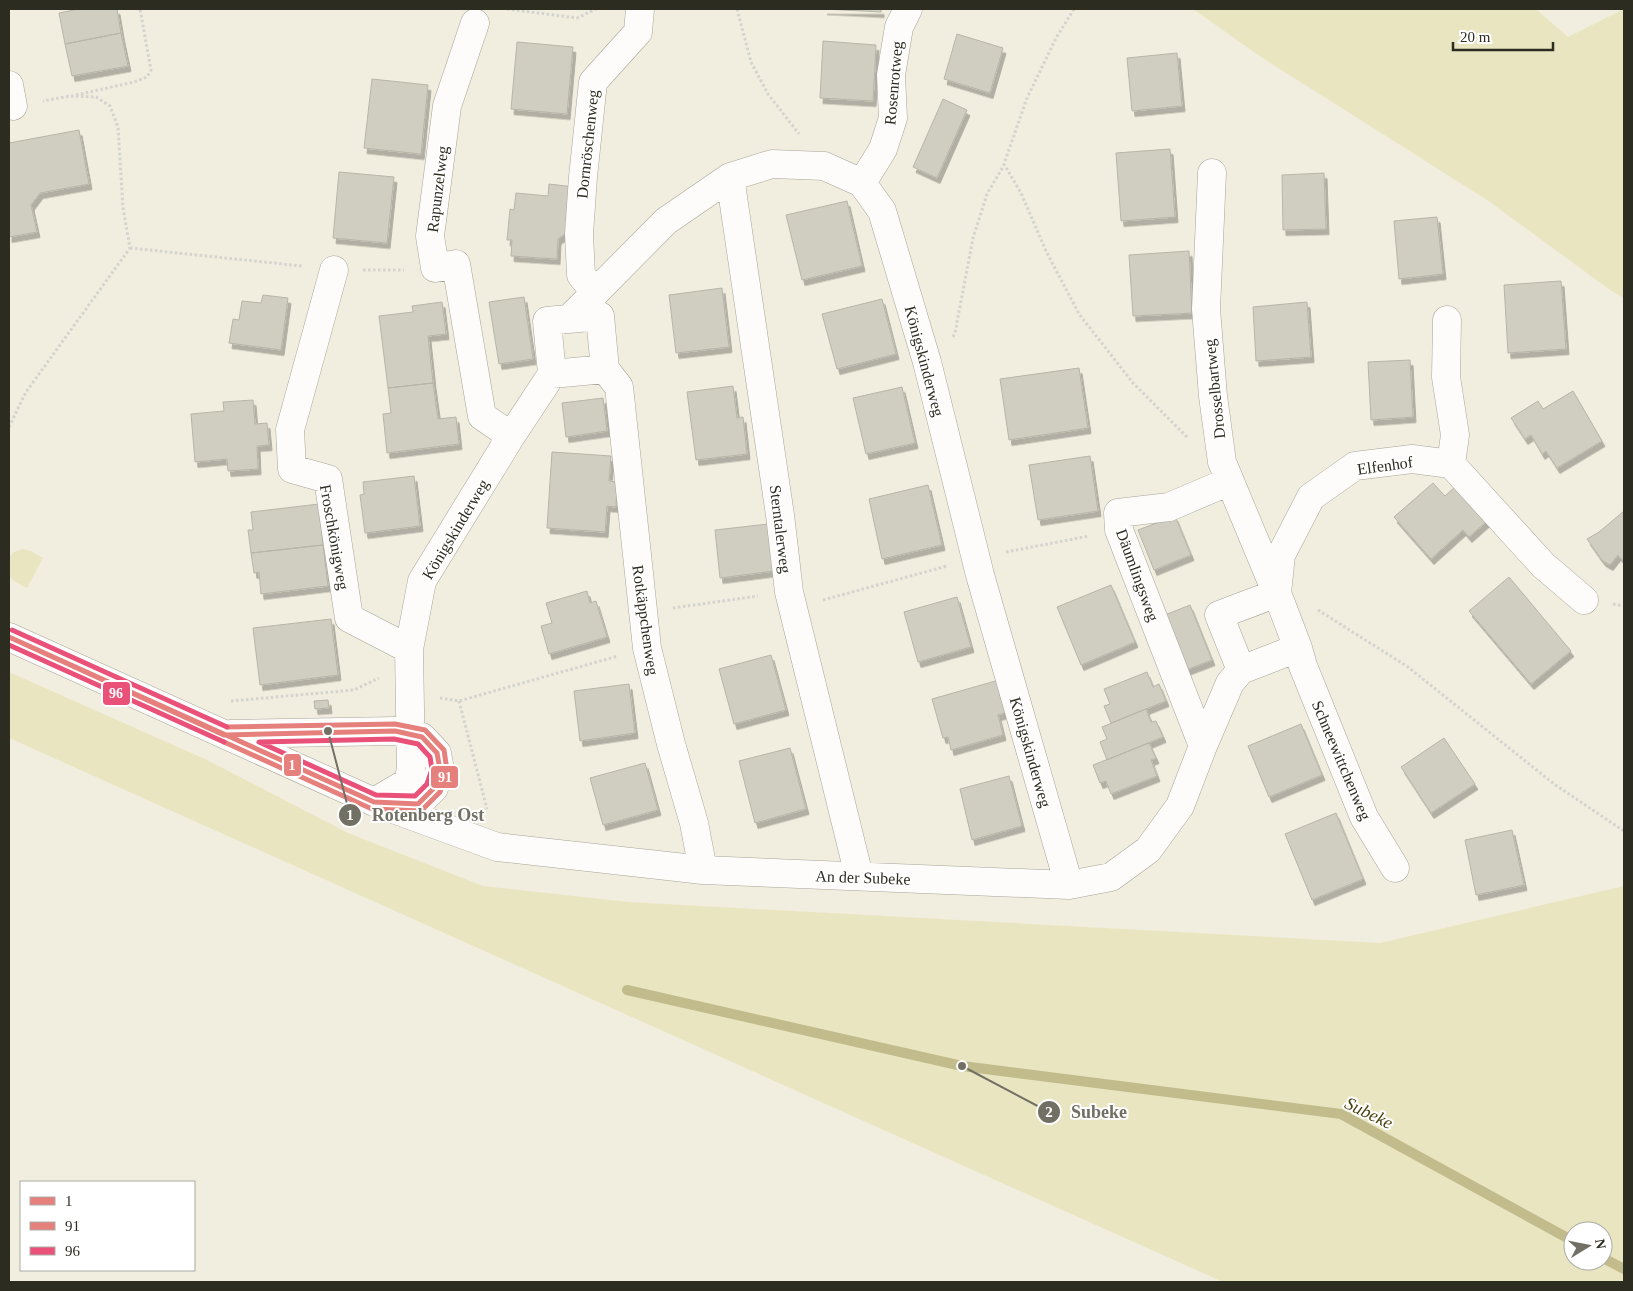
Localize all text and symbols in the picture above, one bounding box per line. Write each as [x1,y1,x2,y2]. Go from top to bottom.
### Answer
scale bar [1453,20,1553,52]
text: 20 m [1460,29,1491,45]
street label: Rosenrotweg [881,40,907,126]
street label: Dornröschenweg [573,89,603,199]
street label: Rapunzelweg [424,145,452,233]
street label: Königskinderweg [901,304,947,419]
street label: Drosselbartweg [1201,338,1229,440]
street label: Elfenhof [1356,453,1415,478]
street label: Königskinderweg [419,476,493,583]
street label: Froschkönigweg [316,483,352,591]
street label: Sterntalerweg [766,484,794,574]
street label: Däumlingsweg [1112,527,1162,624]
street label: Rotkäppchenweg [628,564,662,676]
line badge: 96 [102,681,131,706]
text: 96 [109,686,123,701]
street label: Königskinderweg [1006,695,1054,809]
street label: Schneewittchenweg [1308,698,1374,823]
line badge: 1 [283,753,302,777]
text: 1 [289,758,296,773]
line badge: 91 [430,765,459,789]
text: 91 [438,770,452,785]
callout: Rotenberg Ost [337,798,495,831]
text: Rotenberg Ost [372,805,484,825]
text: 1 [346,807,354,823]
street label: An der Subeke [815,867,911,888]
water label: Subeke [1342,1093,1396,1133]
callout: Subeke [1036,1095,1137,1128]
text: Subeke [1071,1102,1127,1122]
text: 2 [1045,1104,1053,1120]
legend [20,1181,195,1271]
text: 1 [65,1193,73,1209]
text: 91 [65,1218,80,1234]
north arrow [1563,1221,1613,1271]
text: N [1592,1238,1609,1250]
text: 96 [65,1243,81,1259]

